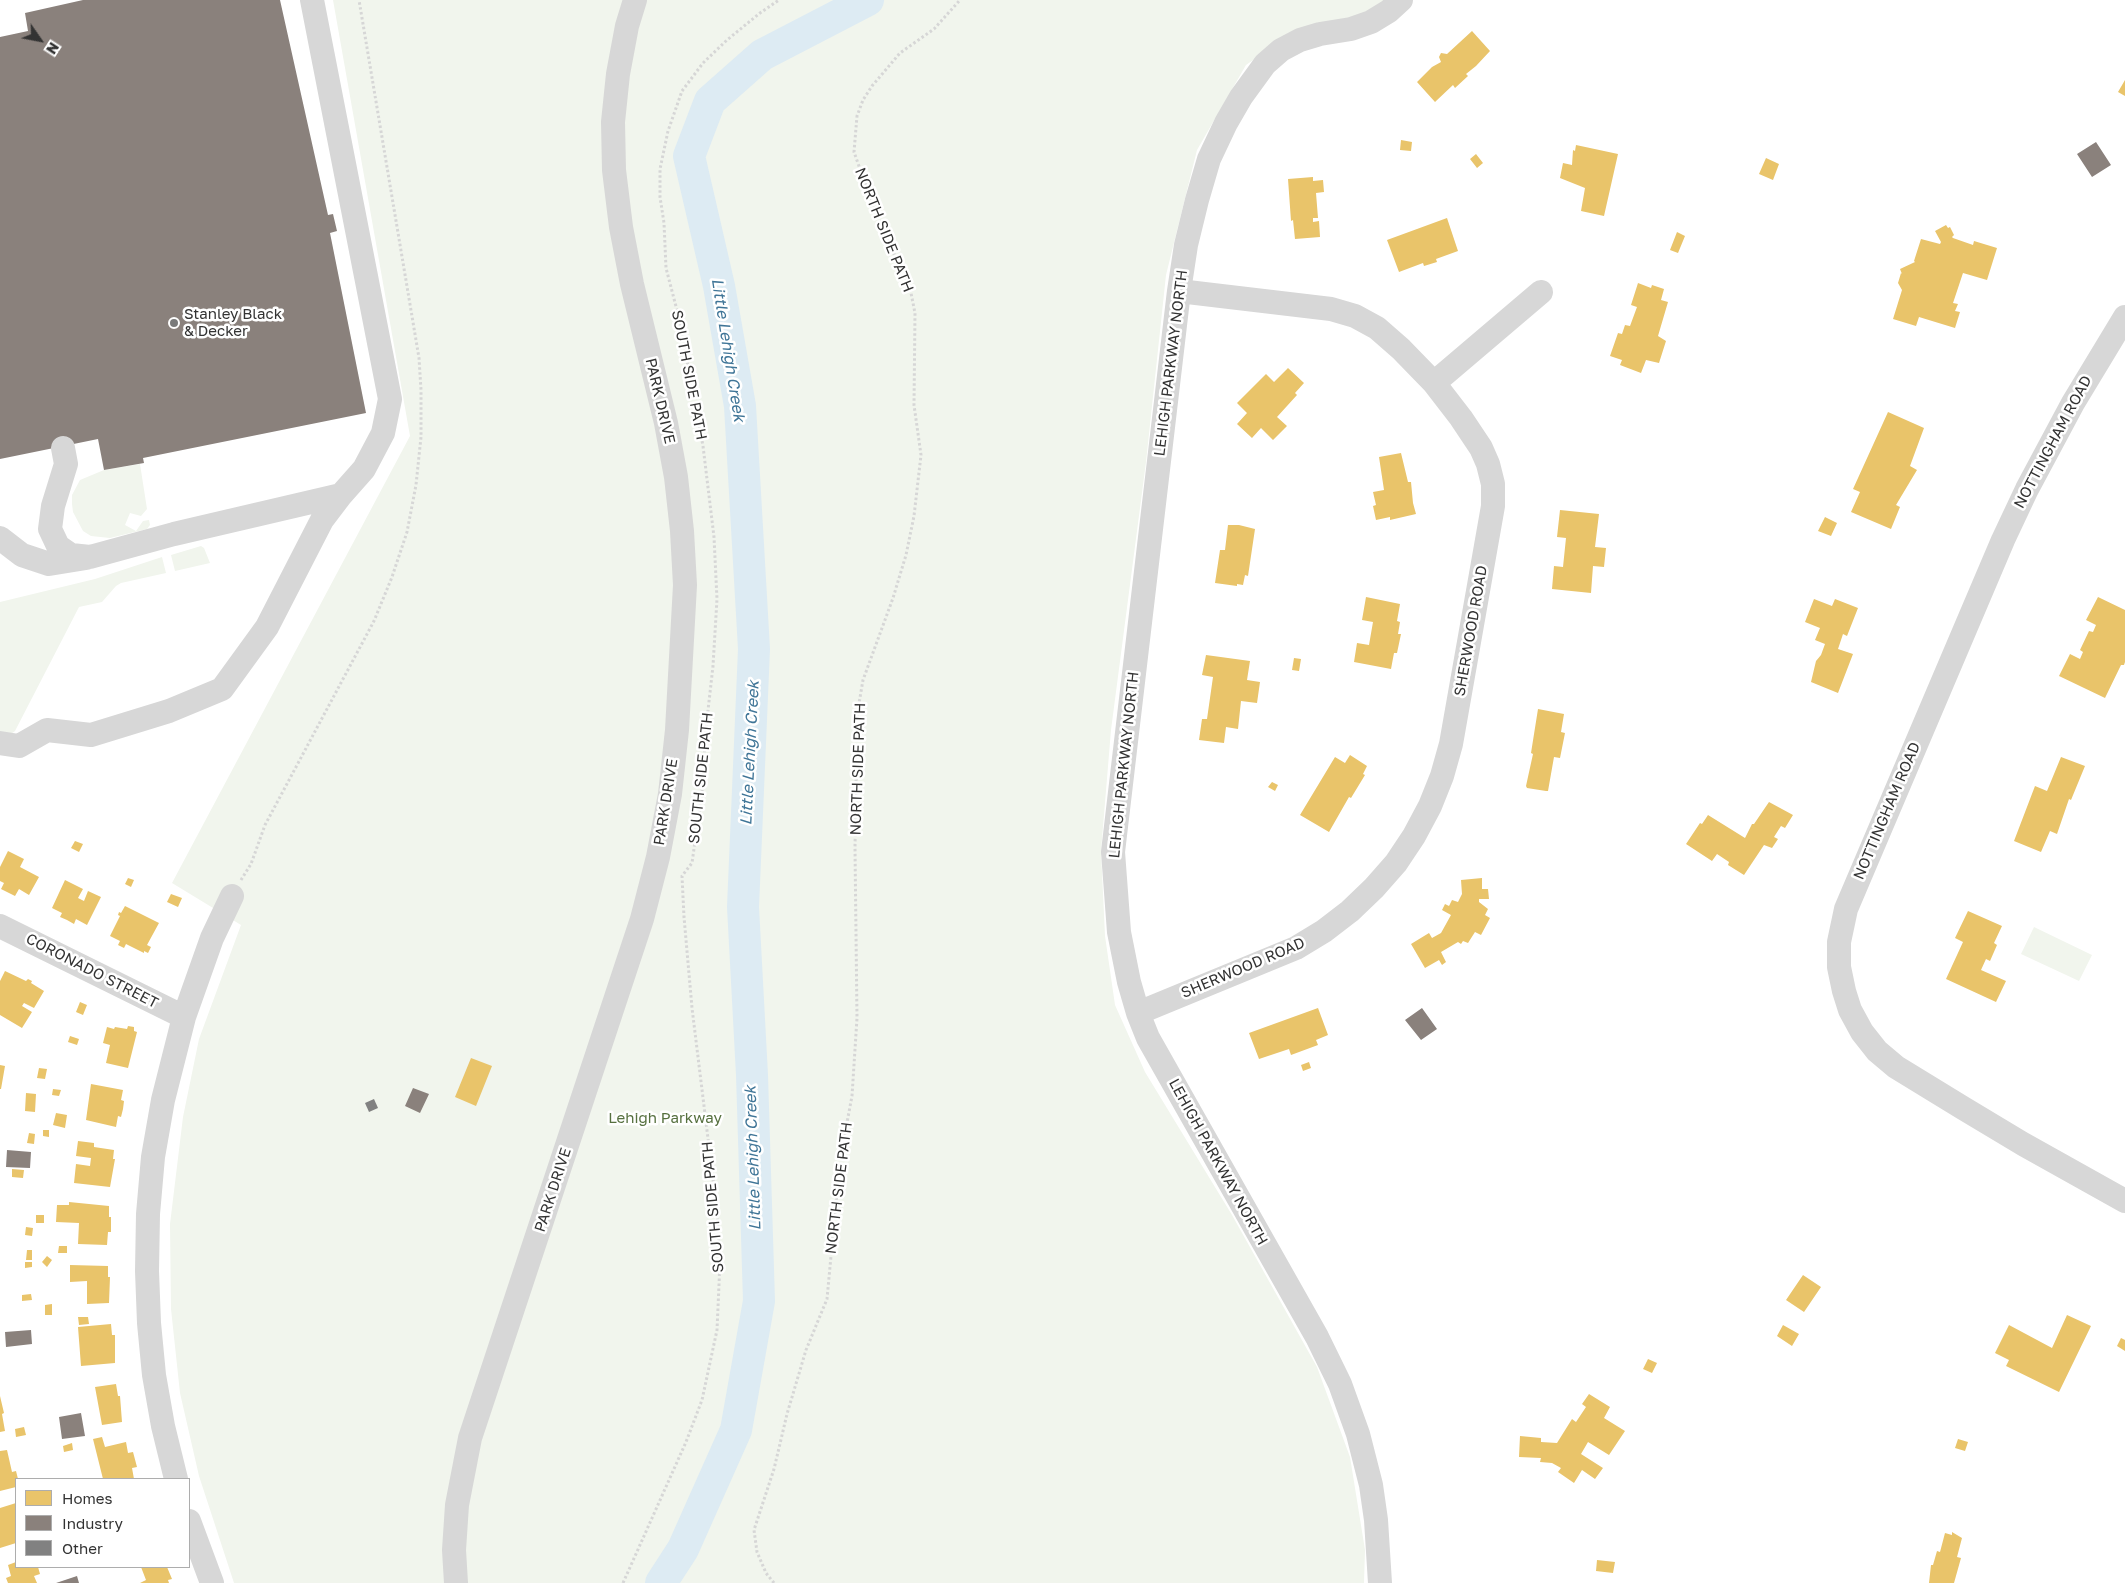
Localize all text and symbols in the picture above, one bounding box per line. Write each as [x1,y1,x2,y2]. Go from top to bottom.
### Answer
north arrow [15,15,65,65]
text: N [43,39,63,58]
street label: NORTH SIDE PATH [851,165,917,295]
street label: LEHIGH PARKWAY NORTH [1151,269,1191,457]
water label: Little Lehigh Creek [707,277,749,423]
place label: Stanley Black & Decker [184,305,282,340]
street label: SOUTH SIDE PATH [668,309,710,441]
marker: Stanley Black & Decker [168,317,180,329]
street label: PARK DRIVE [641,356,679,446]
street label: NOTTINGHAM ROAD [2010,373,2096,511]
street label: SHERWOOD ROAD [1451,564,1491,698]
street label: LEHIGH PARKWAY NORTH [1105,671,1143,859]
water label: Little Lehigh Creek [737,680,763,826]
street label: NORTH SIDE PATH [847,702,869,836]
street label: SOUTH SIDE PATH [685,711,717,845]
street label: NOTTINGHAM ROAD [1850,739,1924,883]
street label: PARK DRIVE [650,757,682,847]
street label: CORONADO STREET [23,930,161,1012]
street label: SHERWOOD ROAD [1178,934,1308,1002]
street label: LEHIGH PARKWAY NORTH [1165,1076,1271,1248]
water label: Little Lehigh Creek [741,1085,765,1231]
park label: Lehigh Parkway [608,1109,722,1127]
street label: NORTH SIDE PATH [822,1121,856,1255]
street label: SOUTH SIDE PATH [698,1140,728,1274]
street label: PARK DRIVE [531,1146,575,1234]
legend [15,1478,190,1568]
text: Homes [62,1489,112,1507]
text: Industry [62,1514,123,1532]
text: Other [62,1539,103,1557]

